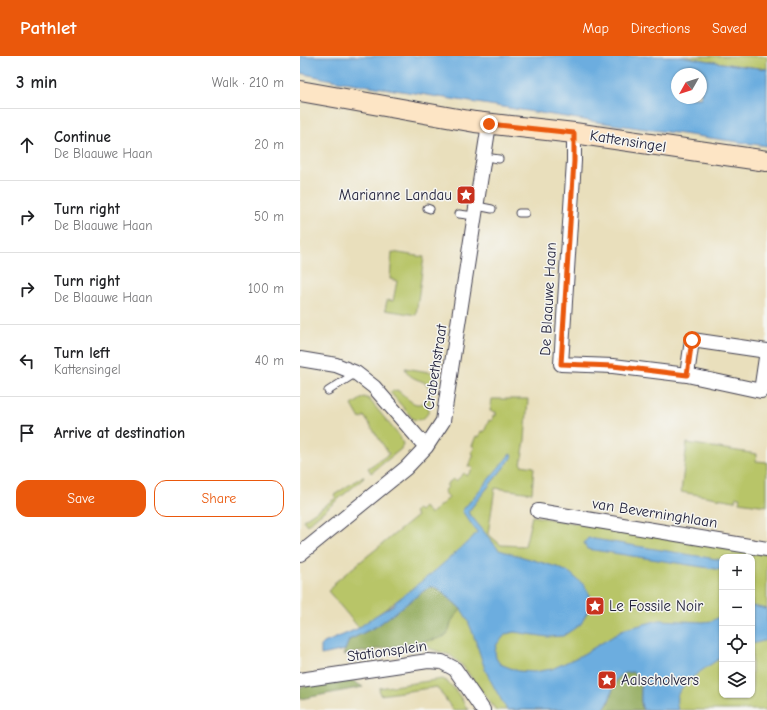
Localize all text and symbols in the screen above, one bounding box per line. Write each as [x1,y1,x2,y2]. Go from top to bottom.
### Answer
text: Pathlet [20,17,76,39]
text: Map [582,20,609,37]
text: Directions [631,20,690,37]
text: Saved [712,20,747,37]
north arrow [671,68,707,104]
text: 3 min [16,73,57,92]
text: Walk · 210 m [212,75,284,90]
route end [480,115,498,133]
street label: Kattensingel [589,126,667,156]
text: Continue [54,128,111,146]
icon: ahead [16,134,38,156]
text: 20 m [254,137,284,152]
text: De Blaauwe Haan [54,146,152,161]
place icon: Marianne Landau [455,184,477,206]
place label: Marianne Landau [339,186,452,204]
text: Turn right [54,200,120,218]
icon: right [16,206,38,228]
text: 50 m [254,209,284,224]
text: De Blaauwe Haan [54,218,152,233]
street label: De Blaauwe Haan [536,242,560,356]
text: Turn right [54,272,120,290]
icon: right [16,278,38,300]
text: 100 m [248,281,284,296]
text: De Blaauwe Haan [54,290,152,305]
street label: Crabethstraat [419,322,451,411]
route start [683,331,701,349]
text: Turn left [54,344,110,362]
icon: left [16,350,38,372]
text: 40 m [255,353,284,368]
text: Kattensingel [54,362,121,377]
icon: arrive [16,422,38,444]
text: Arrive at destination [54,424,185,442]
button: Save [16,480,146,517]
button: Share [154,480,284,517]
street label: van Beverninghlaan [590,494,719,532]
map controls [719,554,755,698]
button: + [719,554,755,590]
button: − [719,590,755,626]
place icon: Le Fossile Noir [584,595,606,617]
place label: Le Fossile Noir [609,597,703,615]
button: locate [719,626,755,662]
street label: Stationsplein [346,636,428,666]
button: layers [719,662,755,698]
place icon: Aalscholvers [596,669,618,691]
place label: Aalscholvers [621,671,699,689]

